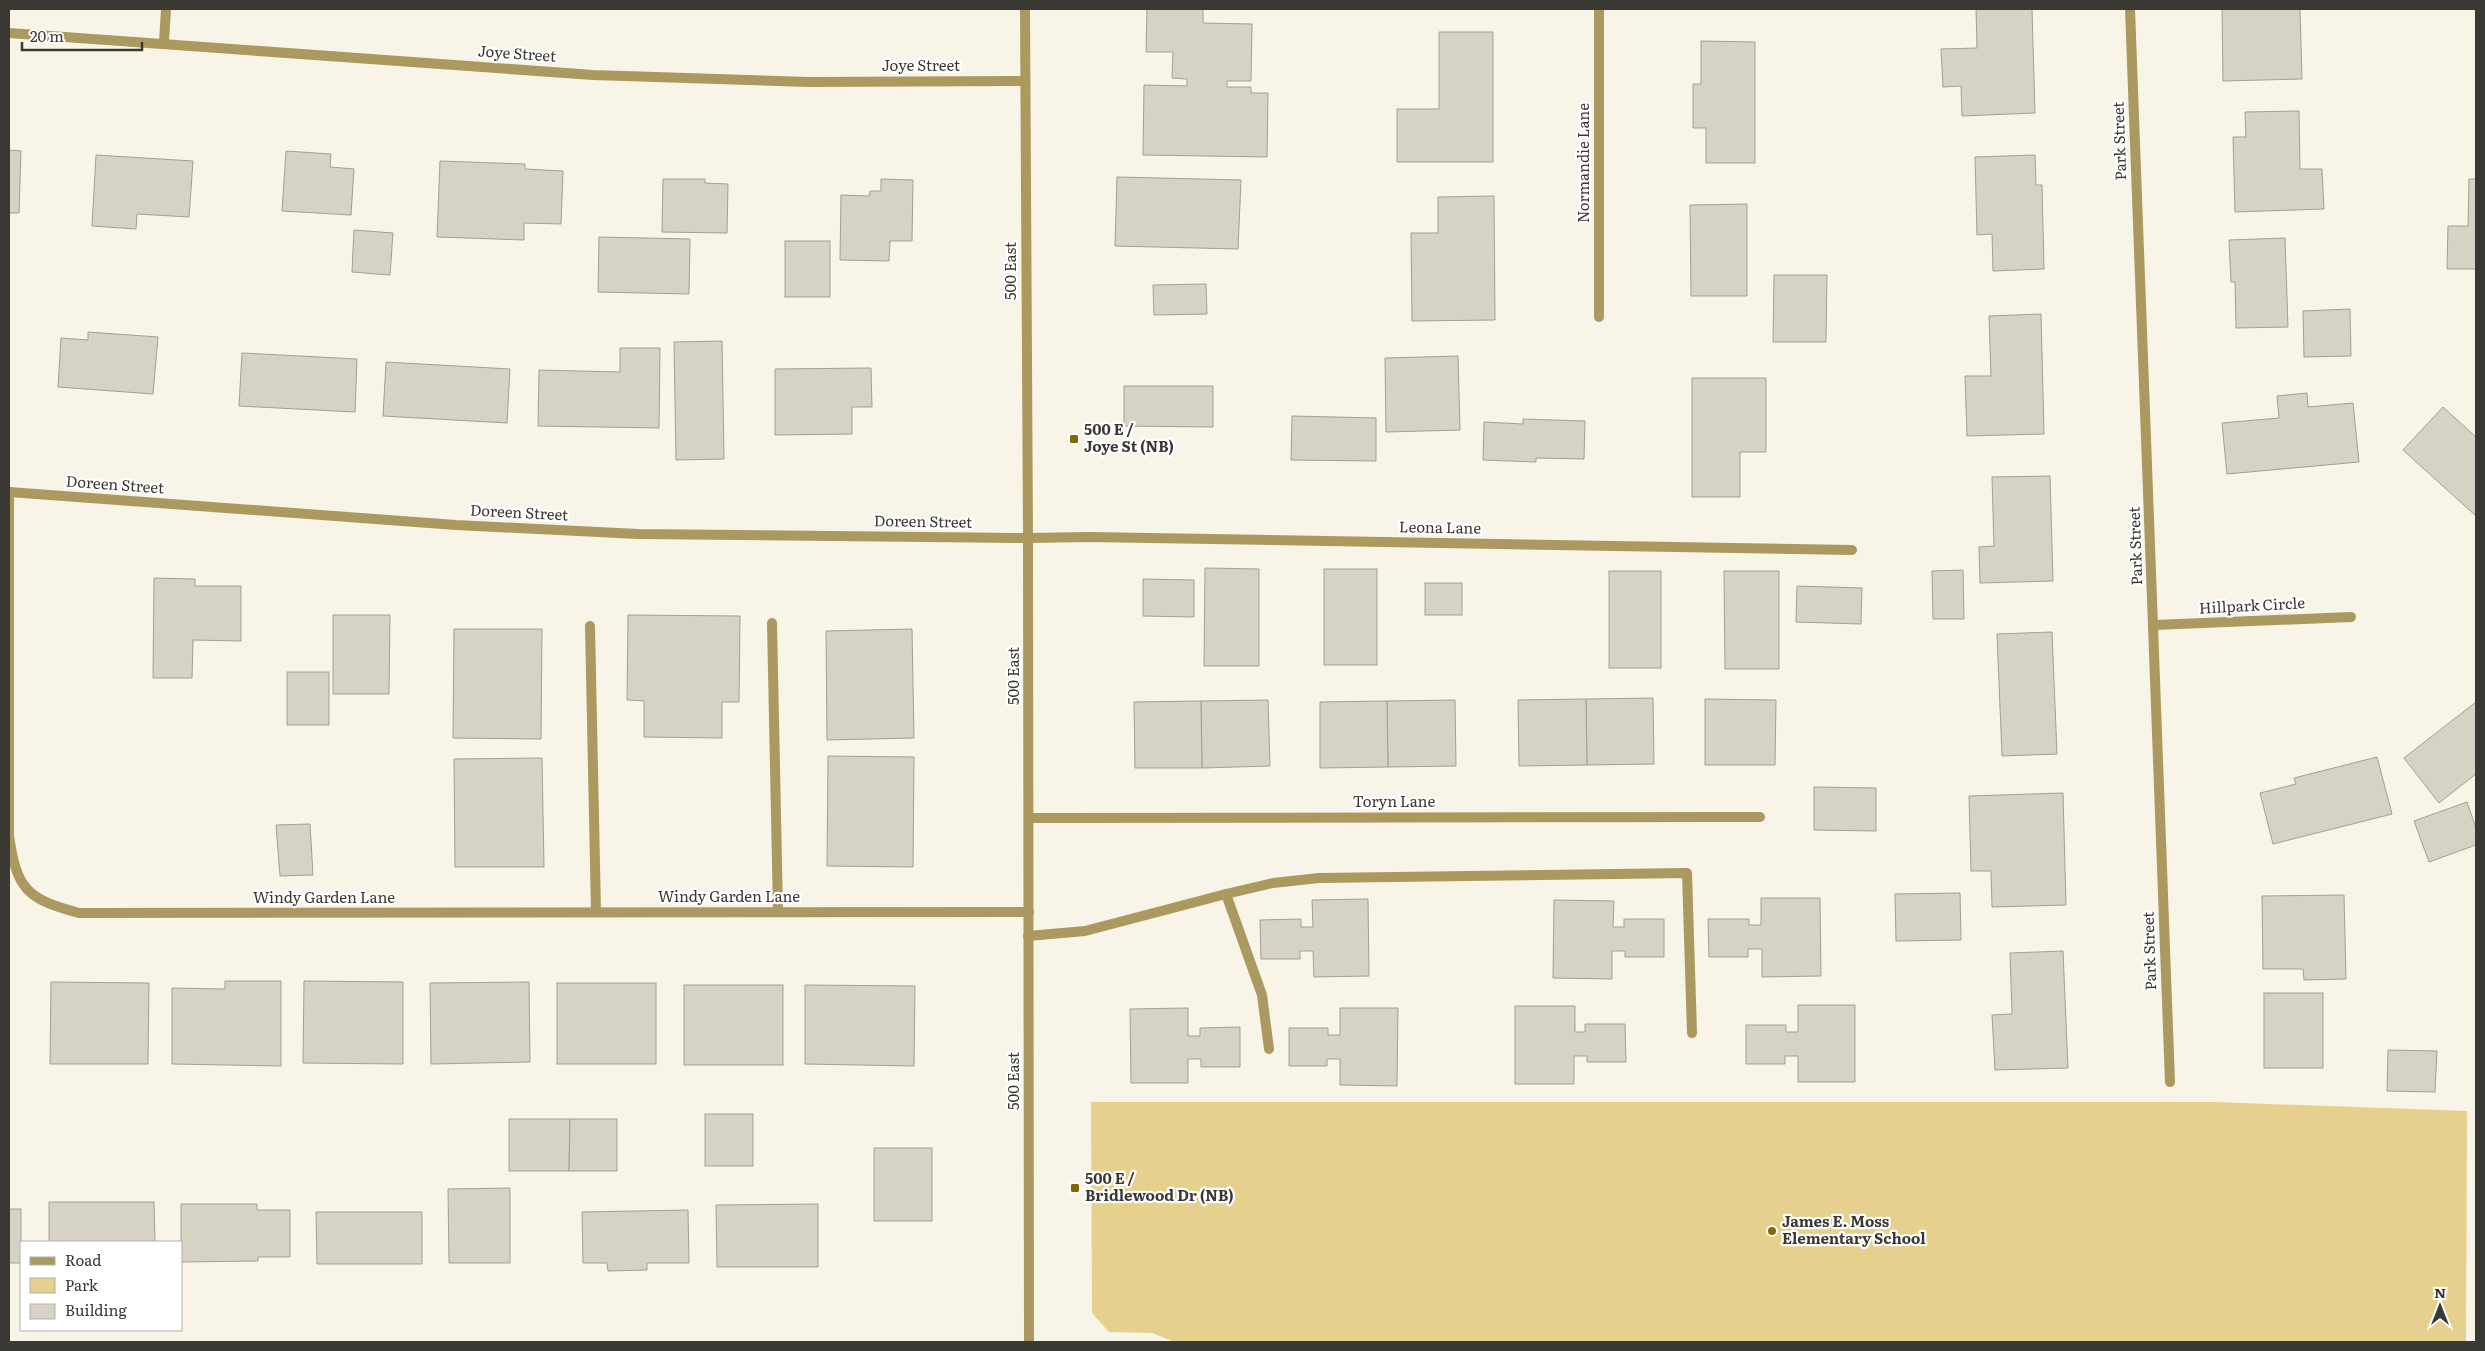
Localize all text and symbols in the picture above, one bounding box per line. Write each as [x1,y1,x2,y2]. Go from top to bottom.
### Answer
scale bar [22,20,142,52]
text: 20 m [30,24,64,47]
street label: Joye Street [477,38,557,67]
street label: Joye Street [882,53,960,76]
street label: Park Street [2106,101,2131,181]
street label: Normandie Lane [1571,103,1594,223]
street label: 500 East [998,242,1021,300]
place label: 500 E / Joye St (NB) [1084,417,1174,457]
marker: 500 E / Joye St (NB) [1068,433,1080,445]
street label: Doreen Street [65,469,165,498]
street label: Doreen Street [469,497,569,526]
street label: Park Street [2122,506,2147,586]
street label: Doreen Street [874,508,972,533]
street label: Leona Lane [1399,514,1481,539]
street label: Hillpark Circle [2198,590,2306,619]
street label: 500 East [1001,647,1024,705]
street label: Toryn Lane [1353,789,1435,812]
street label: Windy Garden Lane [658,884,800,907]
street label: Windy Garden Lane [253,885,395,908]
street label: Park Street [2136,911,2161,991]
street label: 500 East [1001,1052,1024,1110]
place label: 500 E / Bridlewood Dr (NB) [1085,1166,1234,1206]
marker: 500 E / Bridlewood Dr (NB) [1069,1182,1081,1194]
place label: James E. Moss Elementary School [1782,1209,1926,1249]
marker: James E. Moss Elementary School [1766,1225,1778,1237]
legend [20,1241,182,1331]
text: Road [65,1248,101,1271]
text: Park [65,1273,99,1296]
north arrow [2415,1281,2465,1331]
text: N [2434,1282,2446,1302]
text: Building [65,1298,127,1321]

